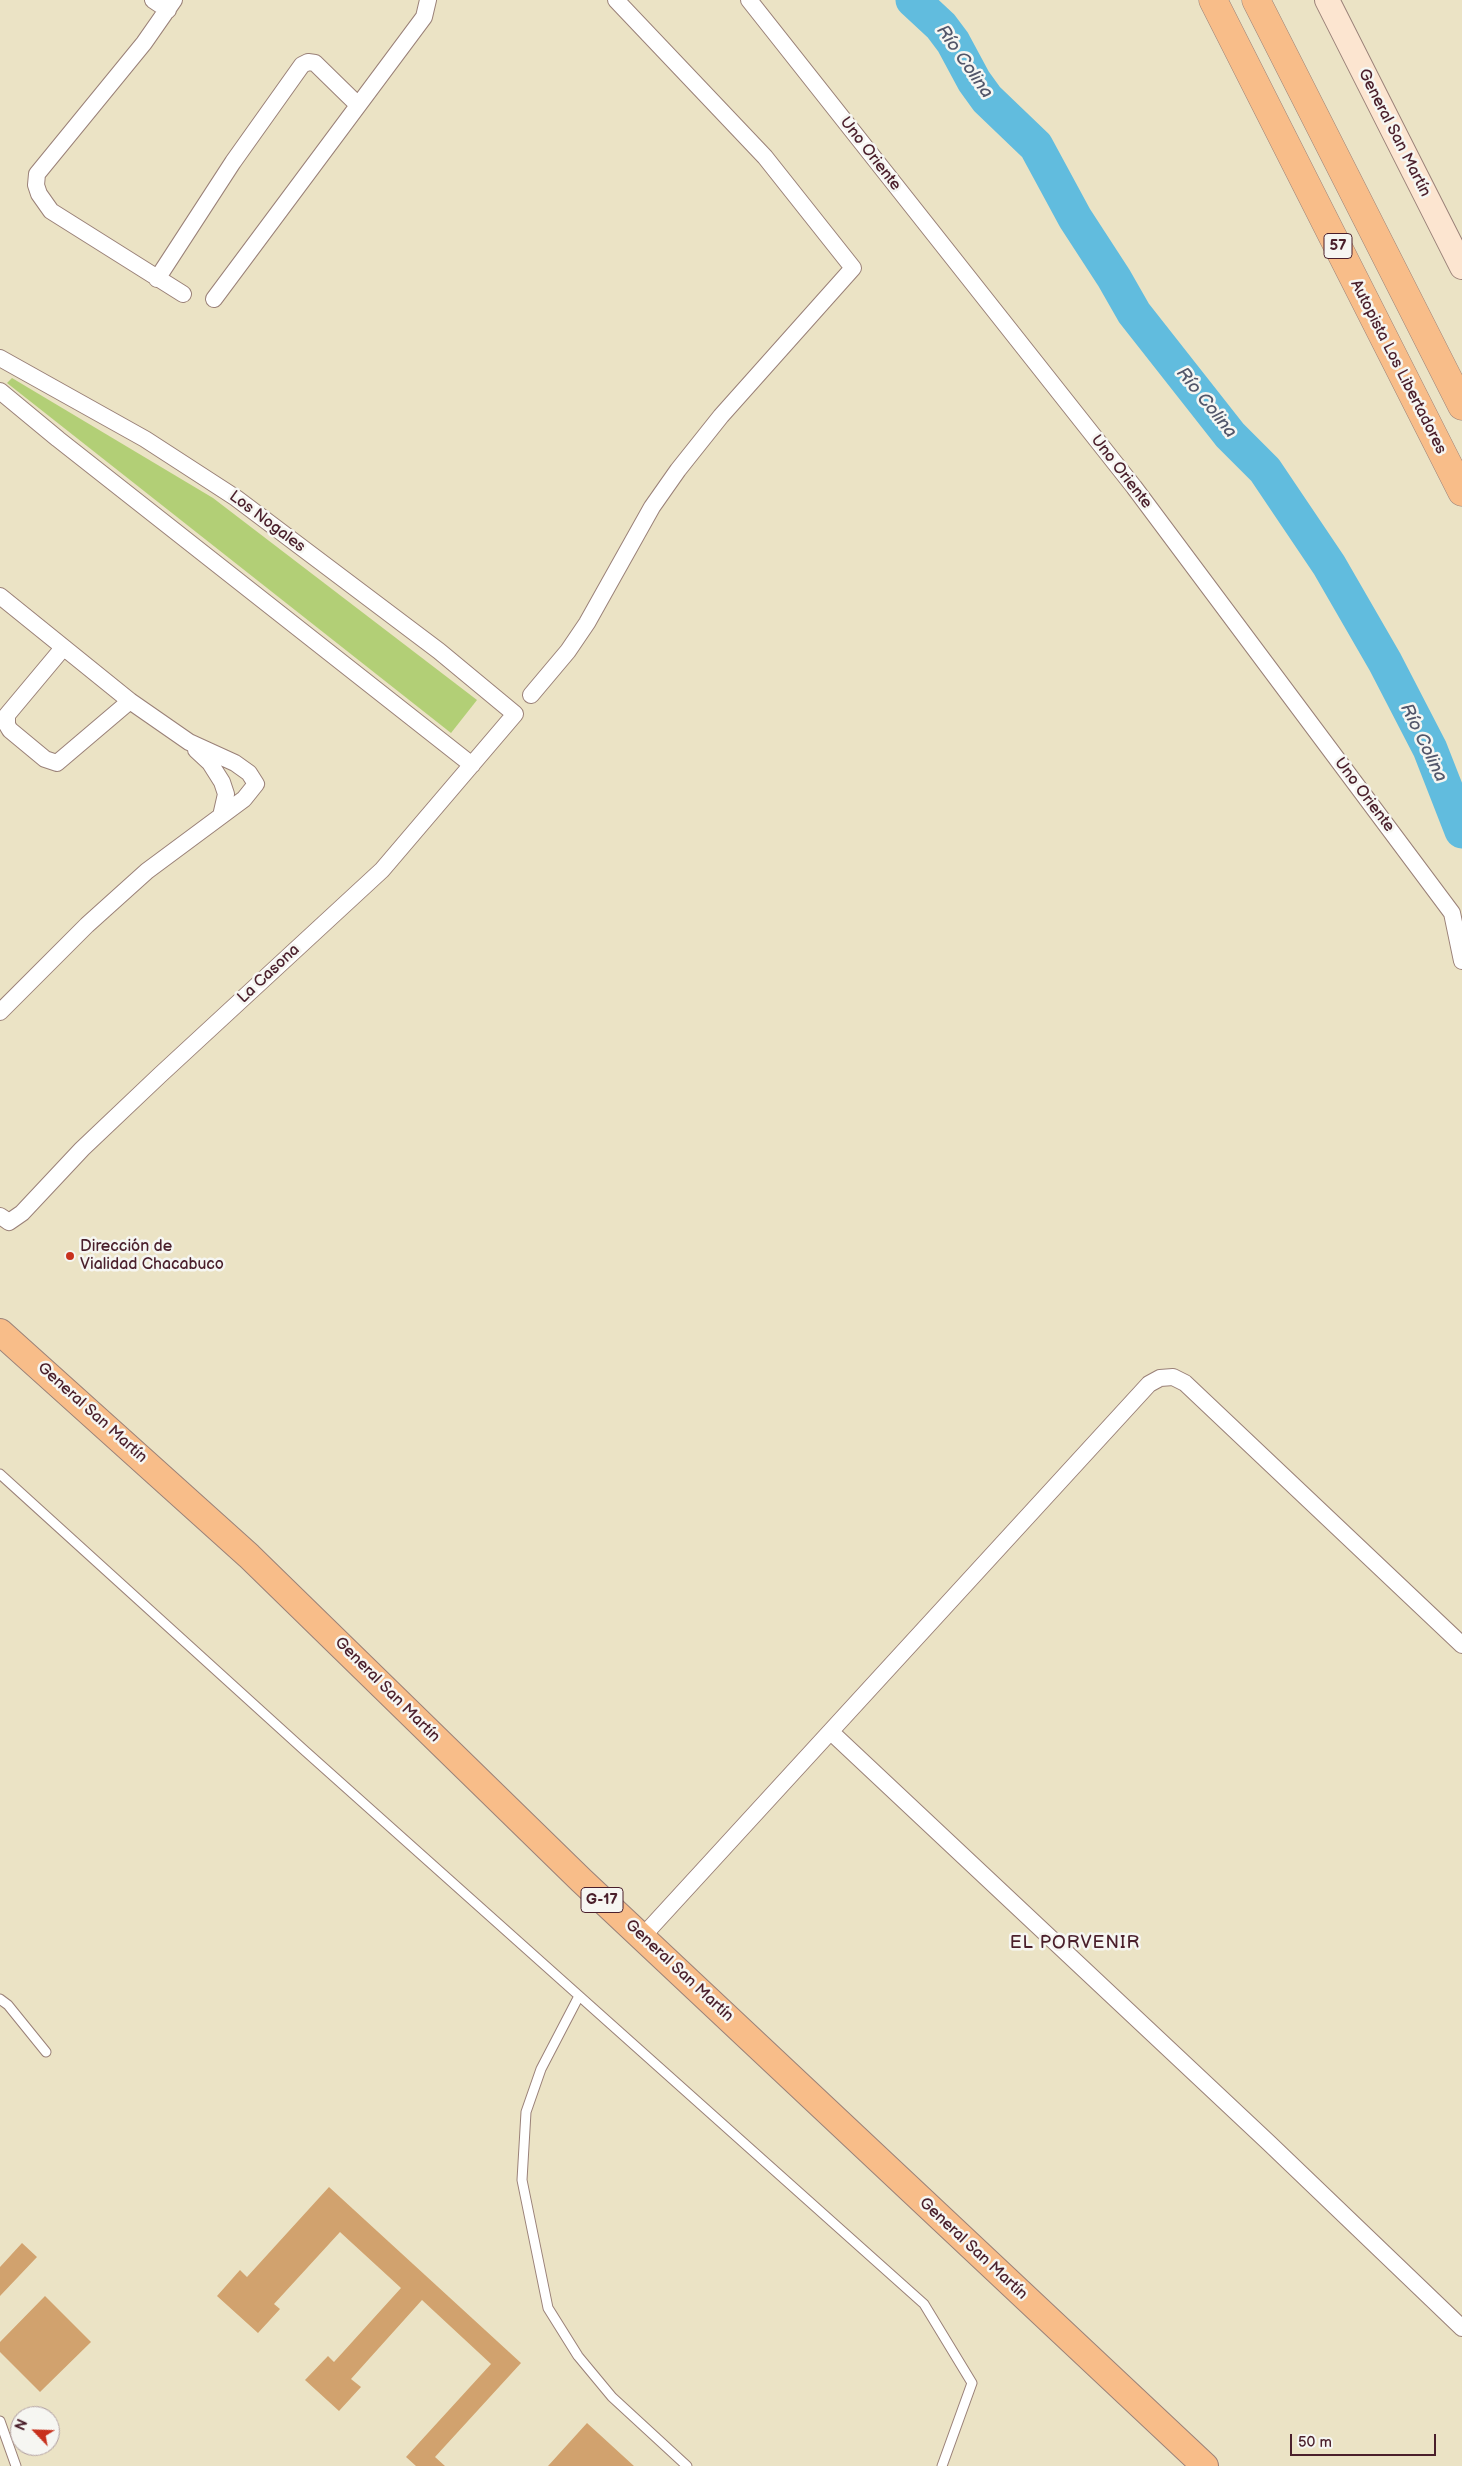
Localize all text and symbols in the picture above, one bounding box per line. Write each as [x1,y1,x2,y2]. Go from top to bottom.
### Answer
water label: Río Colina [931,21,997,103]
street label: General San Martín [1353,66,1435,200]
street label: Uno Oriente [835,113,905,195]
road number: 57 [1324,234,1352,258]
street label: Autopista Los Libertadores [1346,277,1450,457]
water label: Río Colina [1171,363,1241,443]
street label: Uno Oriente [1086,431,1156,513]
street label: Los Nogales [225,487,309,557]
water label: Río Colina [1395,700,1451,786]
street label: Uno Oriente [1330,754,1398,836]
street label: La Casona [234,941,304,1007]
place label: Dirección de Vialidad Chacabuco [80,1237,224,1275]
marker: Dirección de Vialidad Chacabuco [64,1250,76,1262]
street label: General San Martín [33,1359,151,1467]
street label: General San Martín [330,1633,444,1747]
road number: G-17 [581,1888,623,1912]
street label: General San Martín [621,1916,737,2026]
district label: EL PORVENIR [1008,1932,1142,1954]
street label: General San Martín [915,2194,1031,2304]
north arrow [10,2406,60,2456]
text: N [12,2417,32,2433]
scale bar [1292,2424,1438,2456]
text: 50 m [1298,2433,1332,2452]

